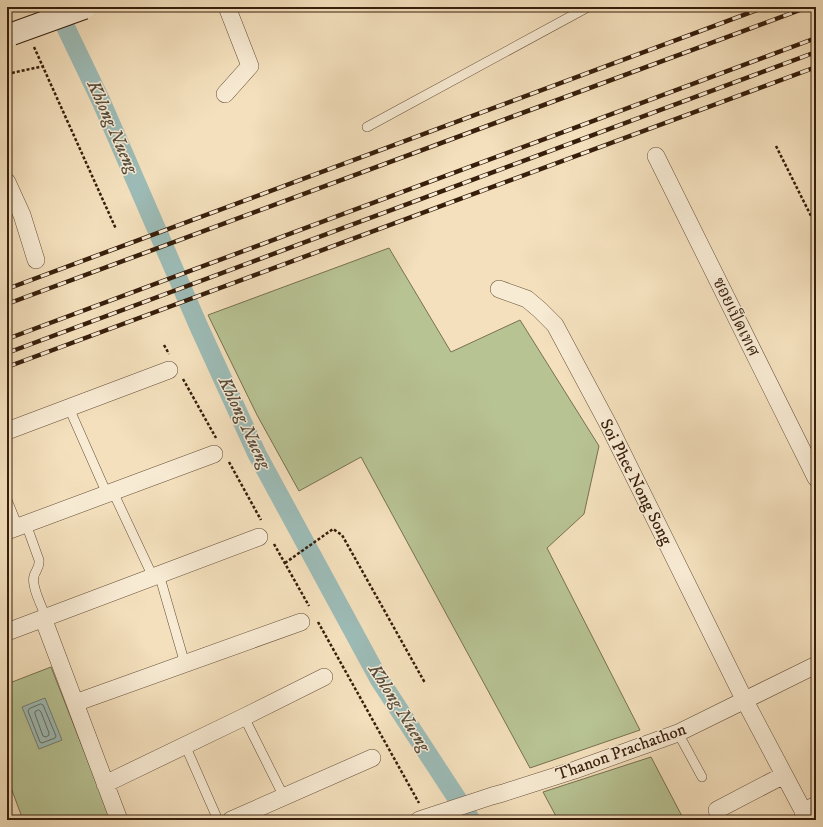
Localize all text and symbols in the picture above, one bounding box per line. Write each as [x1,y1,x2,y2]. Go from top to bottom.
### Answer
water label: Khlong Nueng [81,76,143,178]
street label: ซอยเป็ดเทศ [707,274,765,360]
water label: Khlong Nueng [213,372,276,474]
street label: Soi Phee Nong Song [595,415,678,549]
water label: Khlong Nueng [363,659,436,757]
street label: Thanon Prachathon [553,718,689,786]

